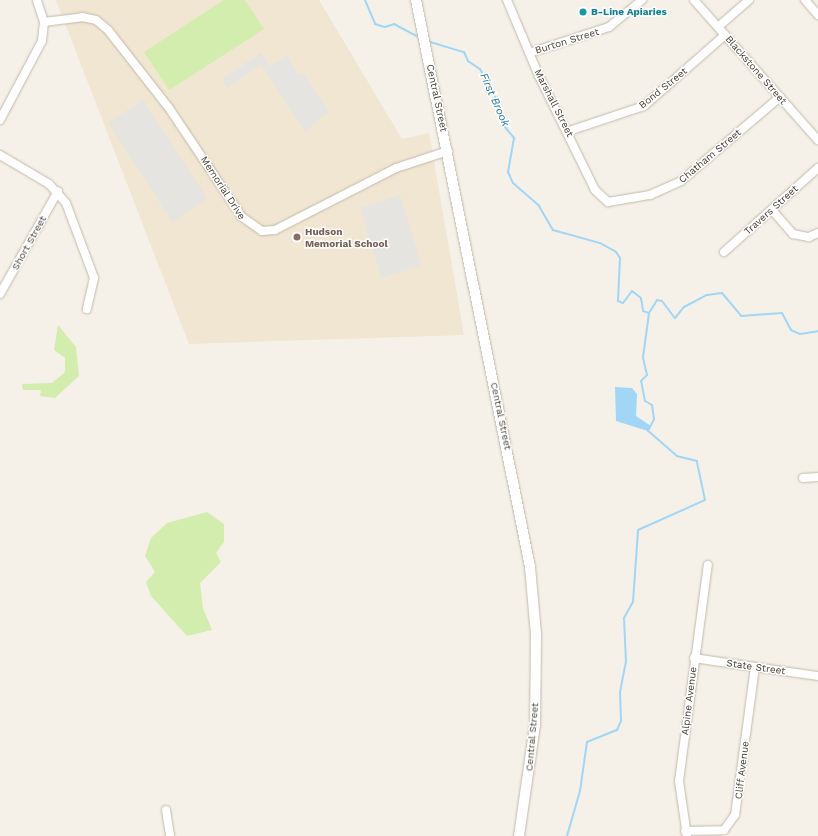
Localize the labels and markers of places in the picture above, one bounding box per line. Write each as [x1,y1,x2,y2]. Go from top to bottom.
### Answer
place label: B-Line Apiaries [591,6,667,18]
marker: B-Line Apiaries [578,7,588,17]
place label: Hudson Memorial School [305,225,388,248]
marker: Hudson Memorial School [292,232,302,242]

